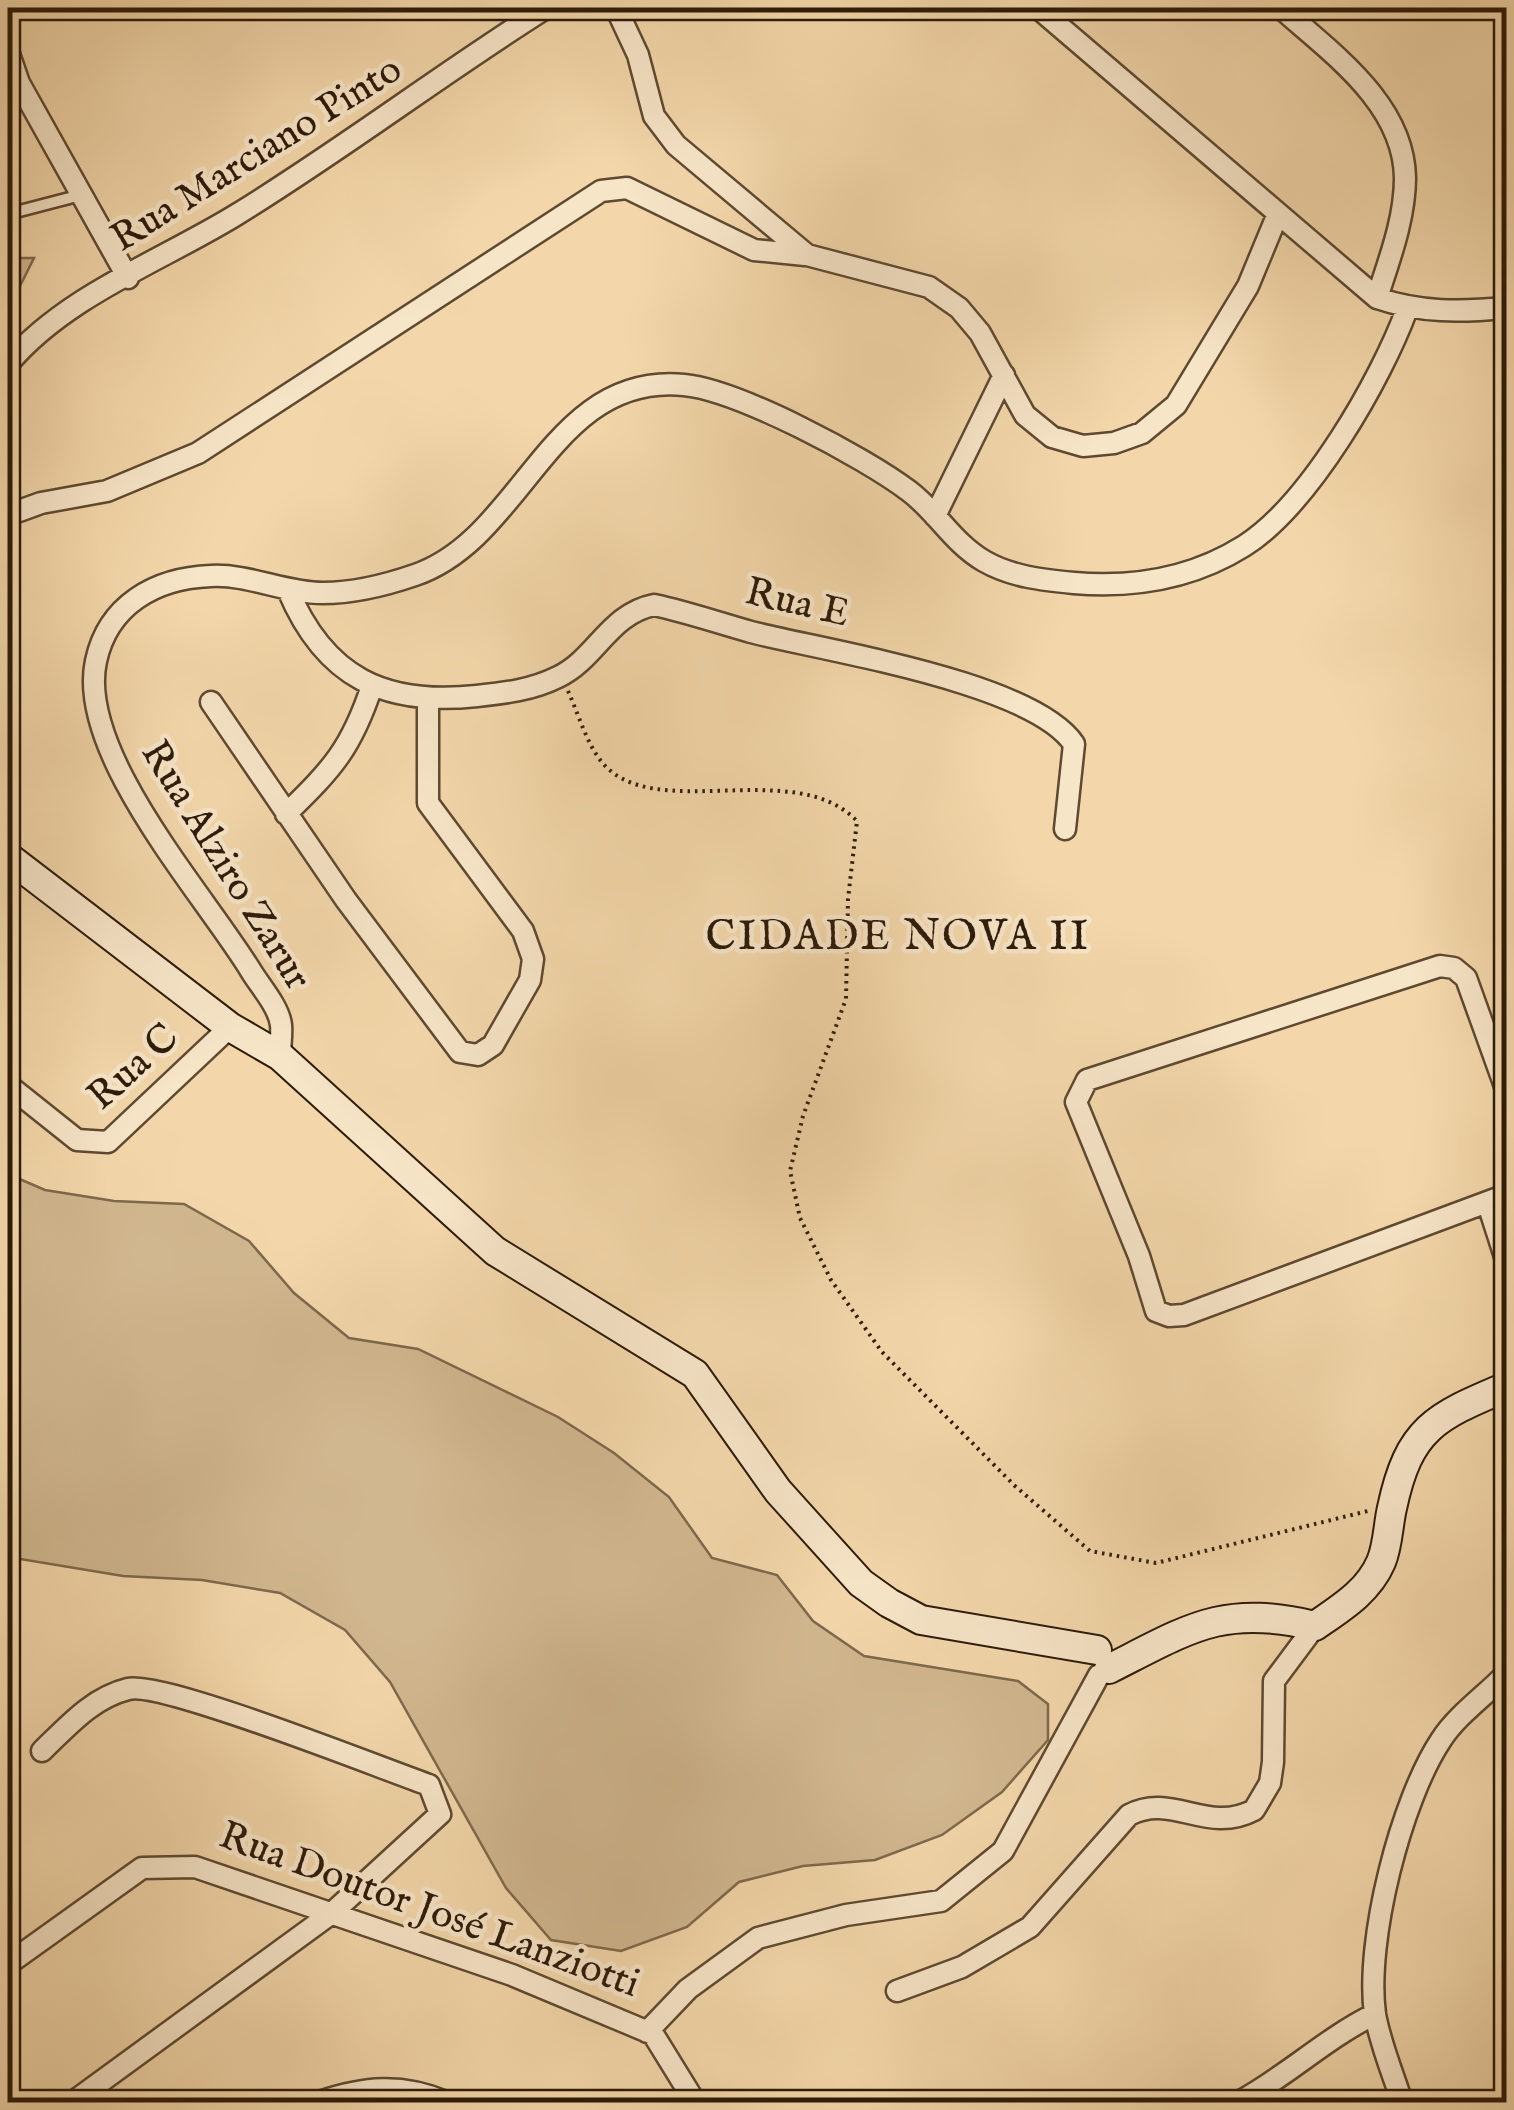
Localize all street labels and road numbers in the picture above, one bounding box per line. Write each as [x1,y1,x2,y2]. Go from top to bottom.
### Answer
street label: Rua Marciano Pinto [102,45,412,265]
street label: Rua E [740,567,854,641]
street label: Rua Alziro Zarur [128,732,322,1000]
street label: Rua C [78,1014,190,1122]
street label: Rua Doutor José Lanziotti [212,1811,646,2011]

